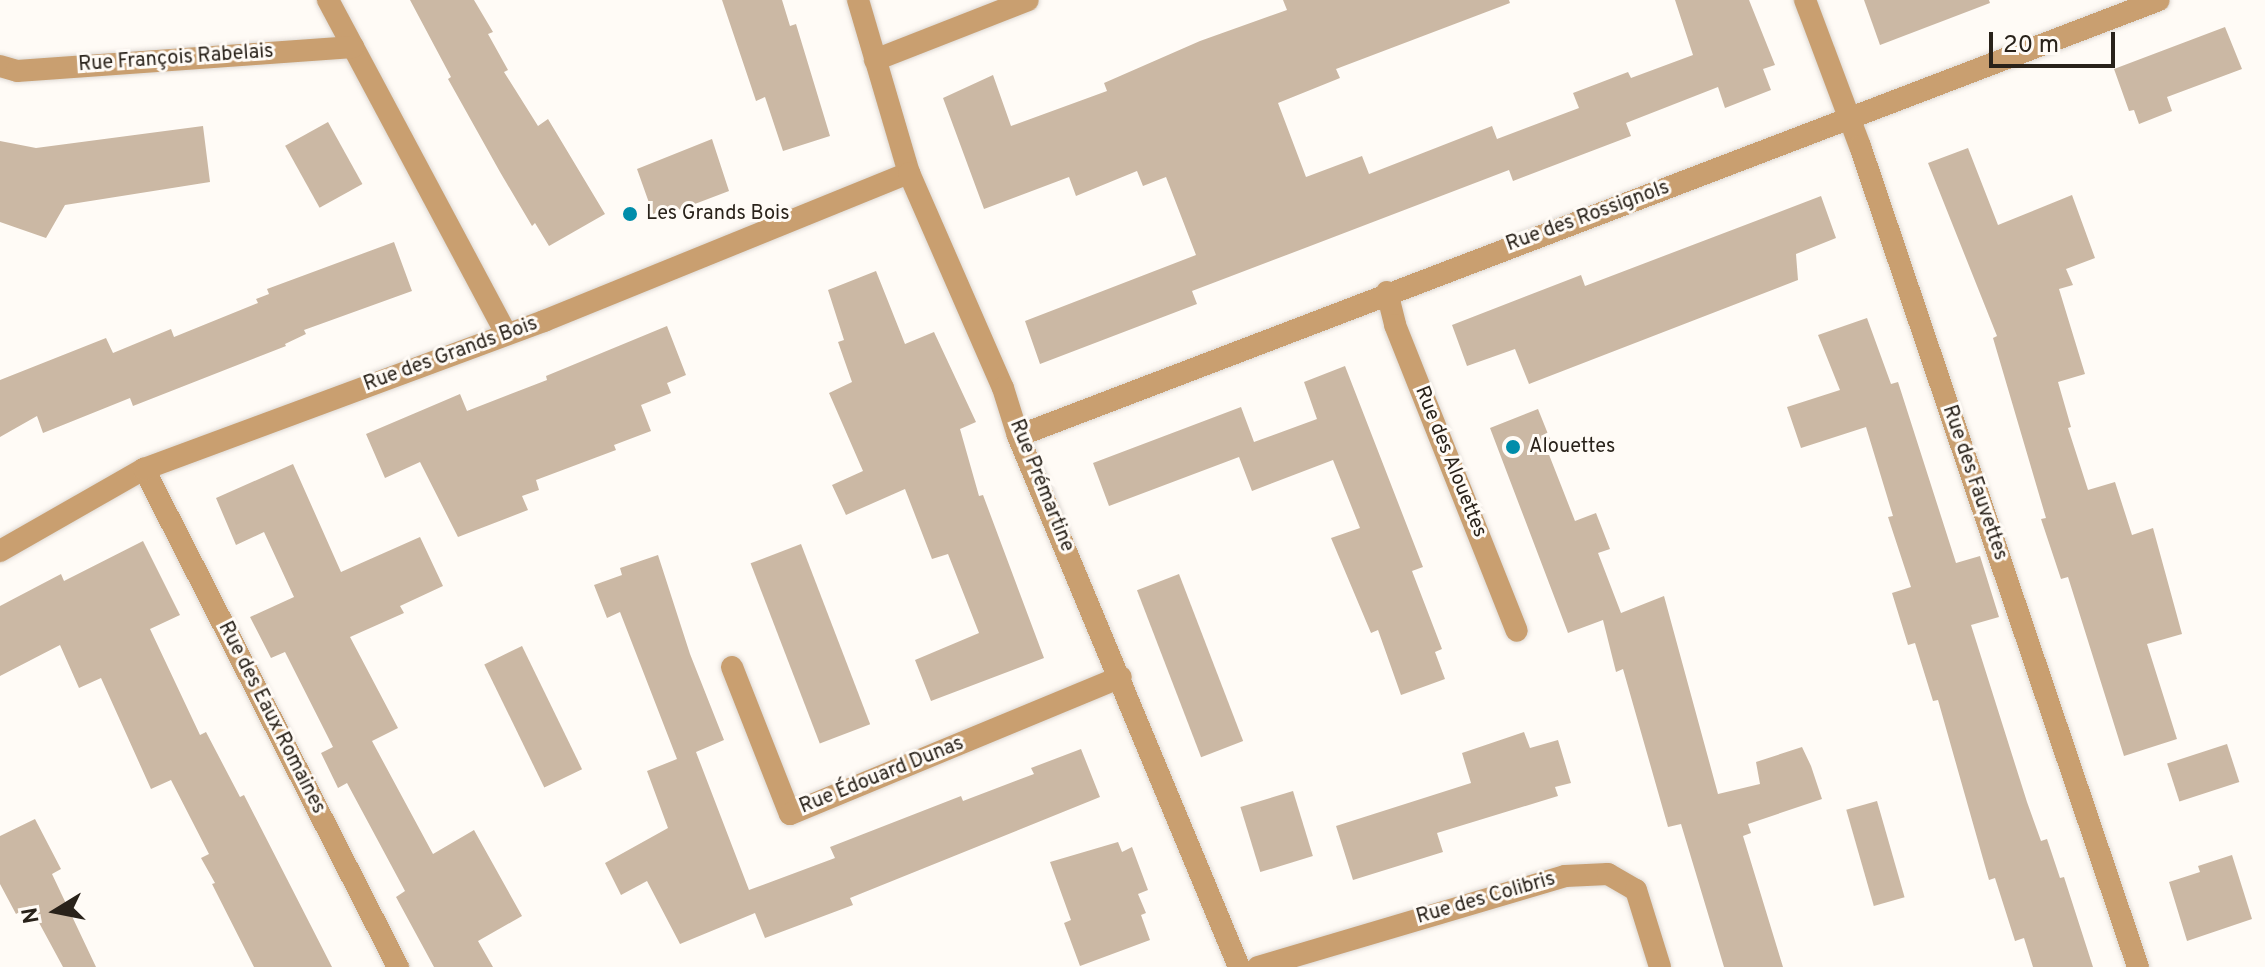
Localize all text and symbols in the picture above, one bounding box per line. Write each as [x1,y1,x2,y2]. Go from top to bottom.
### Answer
scale bar [1993,16,2119,66]
text: 20 m [2003,31,2059,61]
street label: Rue François Rabelais [78,40,274,78]
street label: Rue des Rossignols [1503,176,1673,258]
place label: Les Grands Bois [646,202,790,226]
marker: Les Grands Bois [621,205,639,223]
street label: Rue des Grands Bois [361,312,541,398]
street label: Rue des Alouettes [1409,383,1491,541]
street label: Rue des Fauvettes [1936,402,2012,564]
street label: Rue Prémartine [1004,416,1078,556]
place label: Alouettes [1529,435,1615,459]
marker: Alouettes [1504,438,1522,456]
street label: Rue des Eaux Romaines [212,618,330,818]
street label: Rue Édouard Dunas [796,732,968,820]
street label: Rue des Colibris [1414,868,1558,930]
north arrow [16,871,96,951]
text: N [17,905,47,925]

